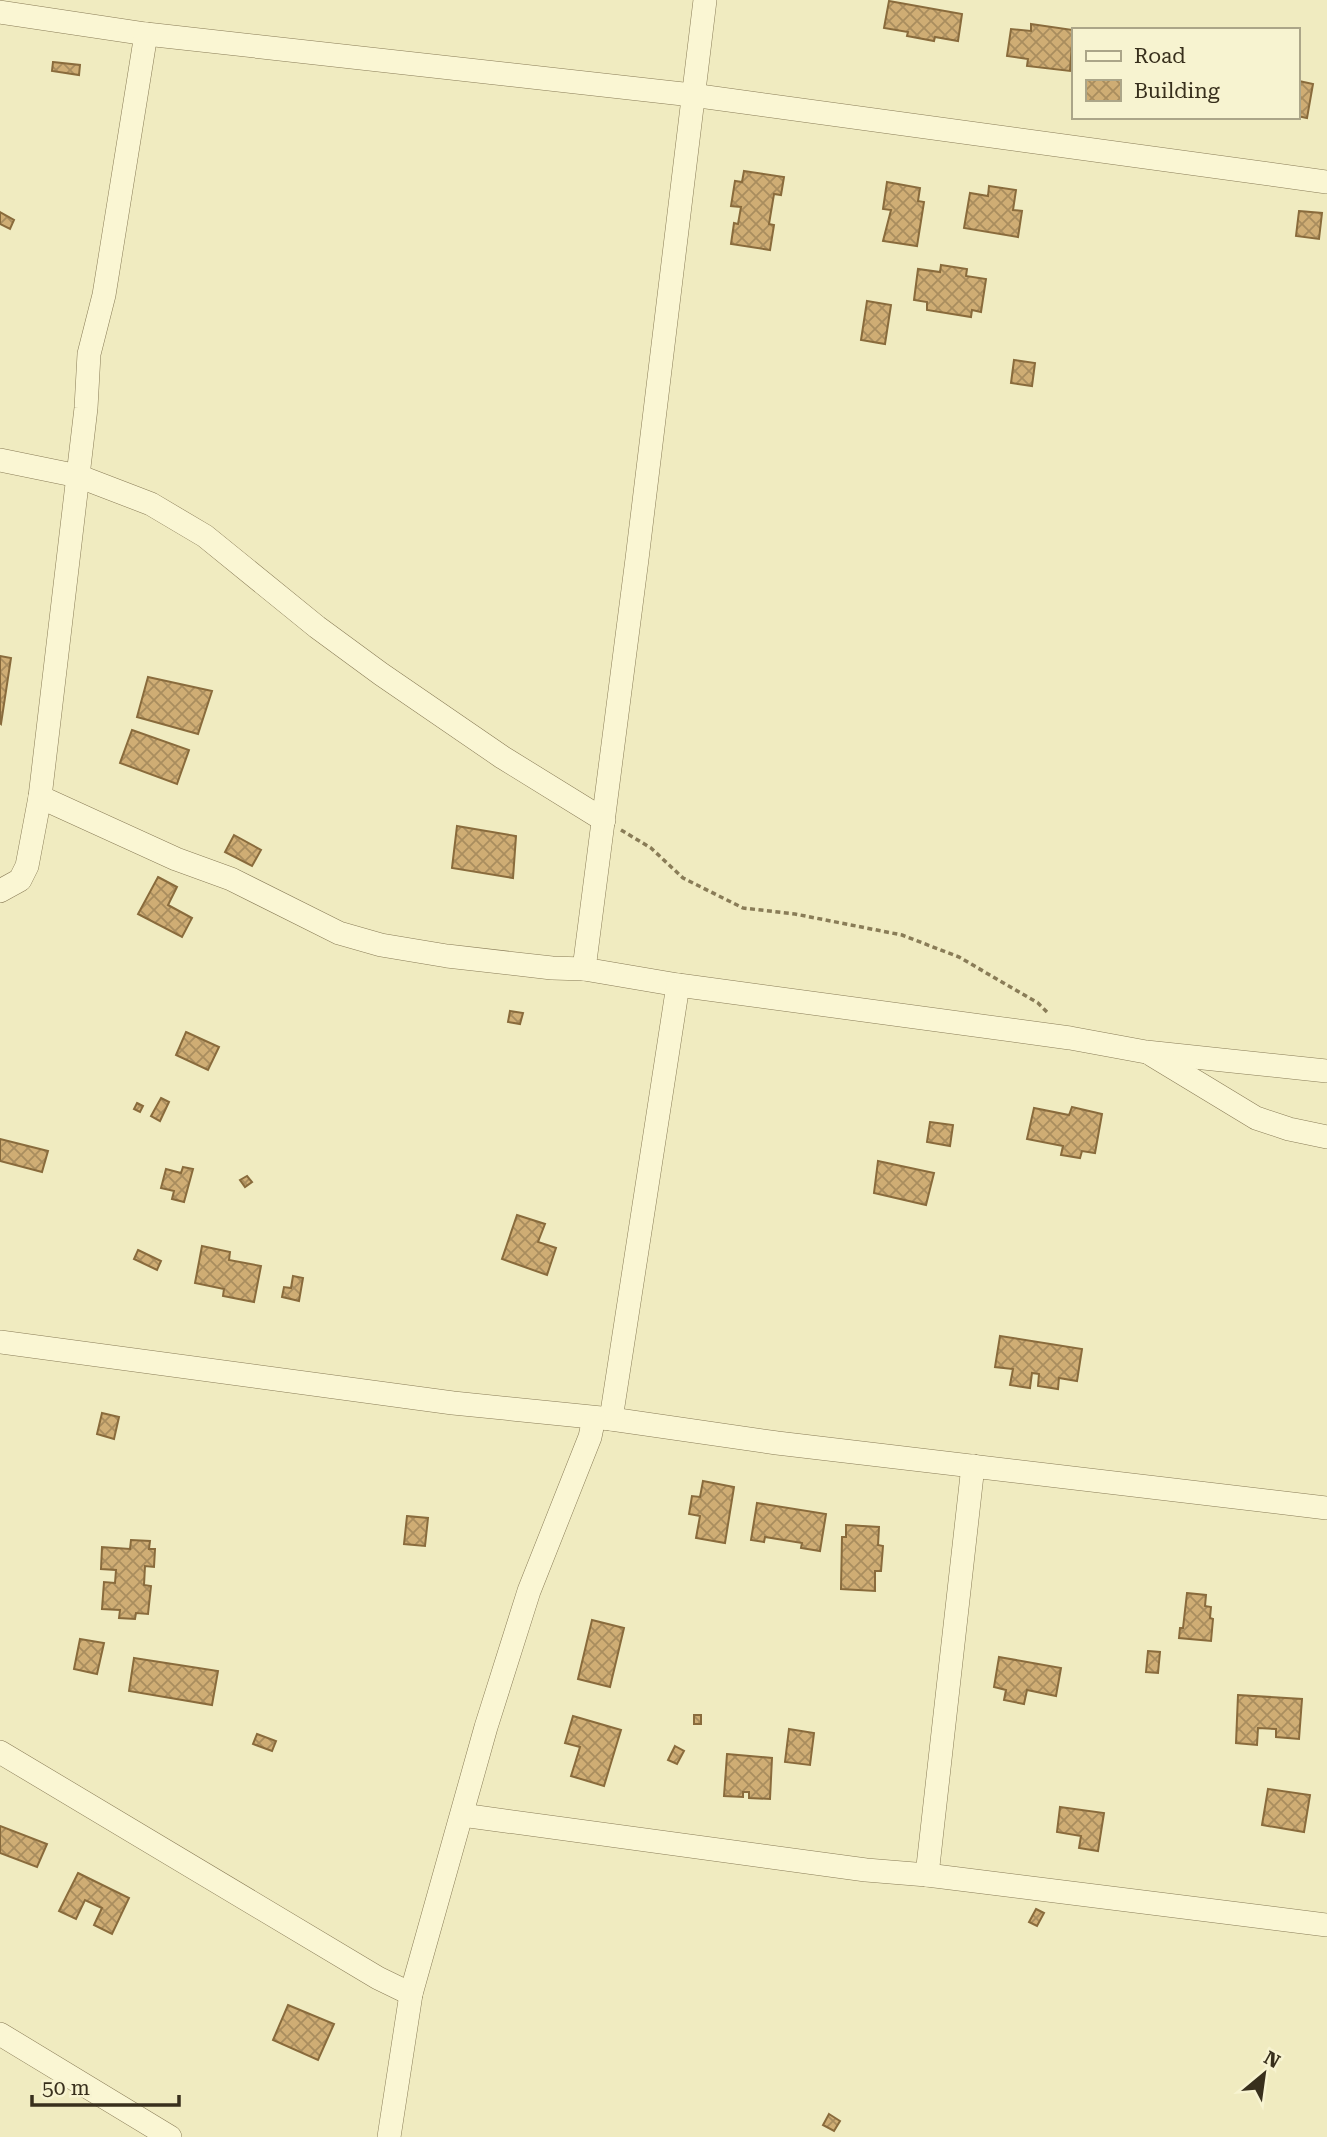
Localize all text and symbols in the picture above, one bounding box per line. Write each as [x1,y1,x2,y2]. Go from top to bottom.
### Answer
legend [1072,28,1299,119]
text: Road [1134,44,1186,68]
text: Building [1134,79,1220,103]
north arrow [1229,2039,1299,2109]
text: N [1260,2046,1284,2073]
scale bar [32,2064,178,2108]
text: 50 m [42,2076,90,2100]

